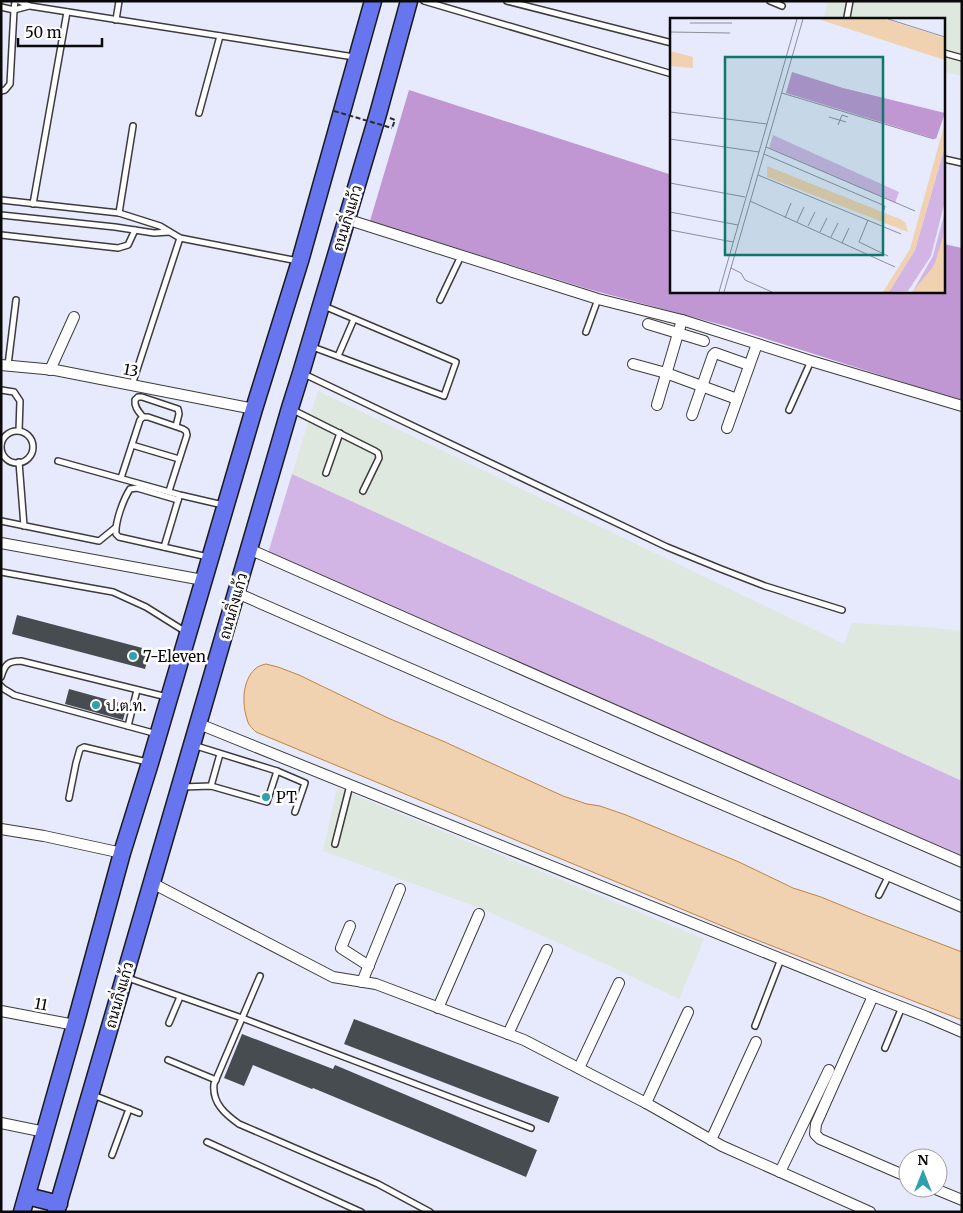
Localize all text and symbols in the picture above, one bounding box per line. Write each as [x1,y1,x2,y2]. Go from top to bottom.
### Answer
scale bar [18,15,101,47]
inset map [670,18,946,292]
text: 50 m [25,23,62,42]
street label: ถนนกิ่งแก้ว [324,181,366,253]
street label: 13 [122,359,140,381]
street label: ถนนกิ่งแก้ว [210,569,252,641]
place label: 7-Eleven [143,647,206,666]
marker: 7-Eleven [127,650,139,662]
place label: ป.ต.ท. [106,696,146,715]
marker: ป.ต.ท. [90,699,102,711]
place label: PT [276,788,297,807]
marker: PT [260,791,272,803]
street label: ถนนกิ่งแก้ว [96,958,138,1030]
street label: 11 [33,993,49,1015]
north arrow [898,1148,948,1198]
text: N [917,1151,929,1169]

